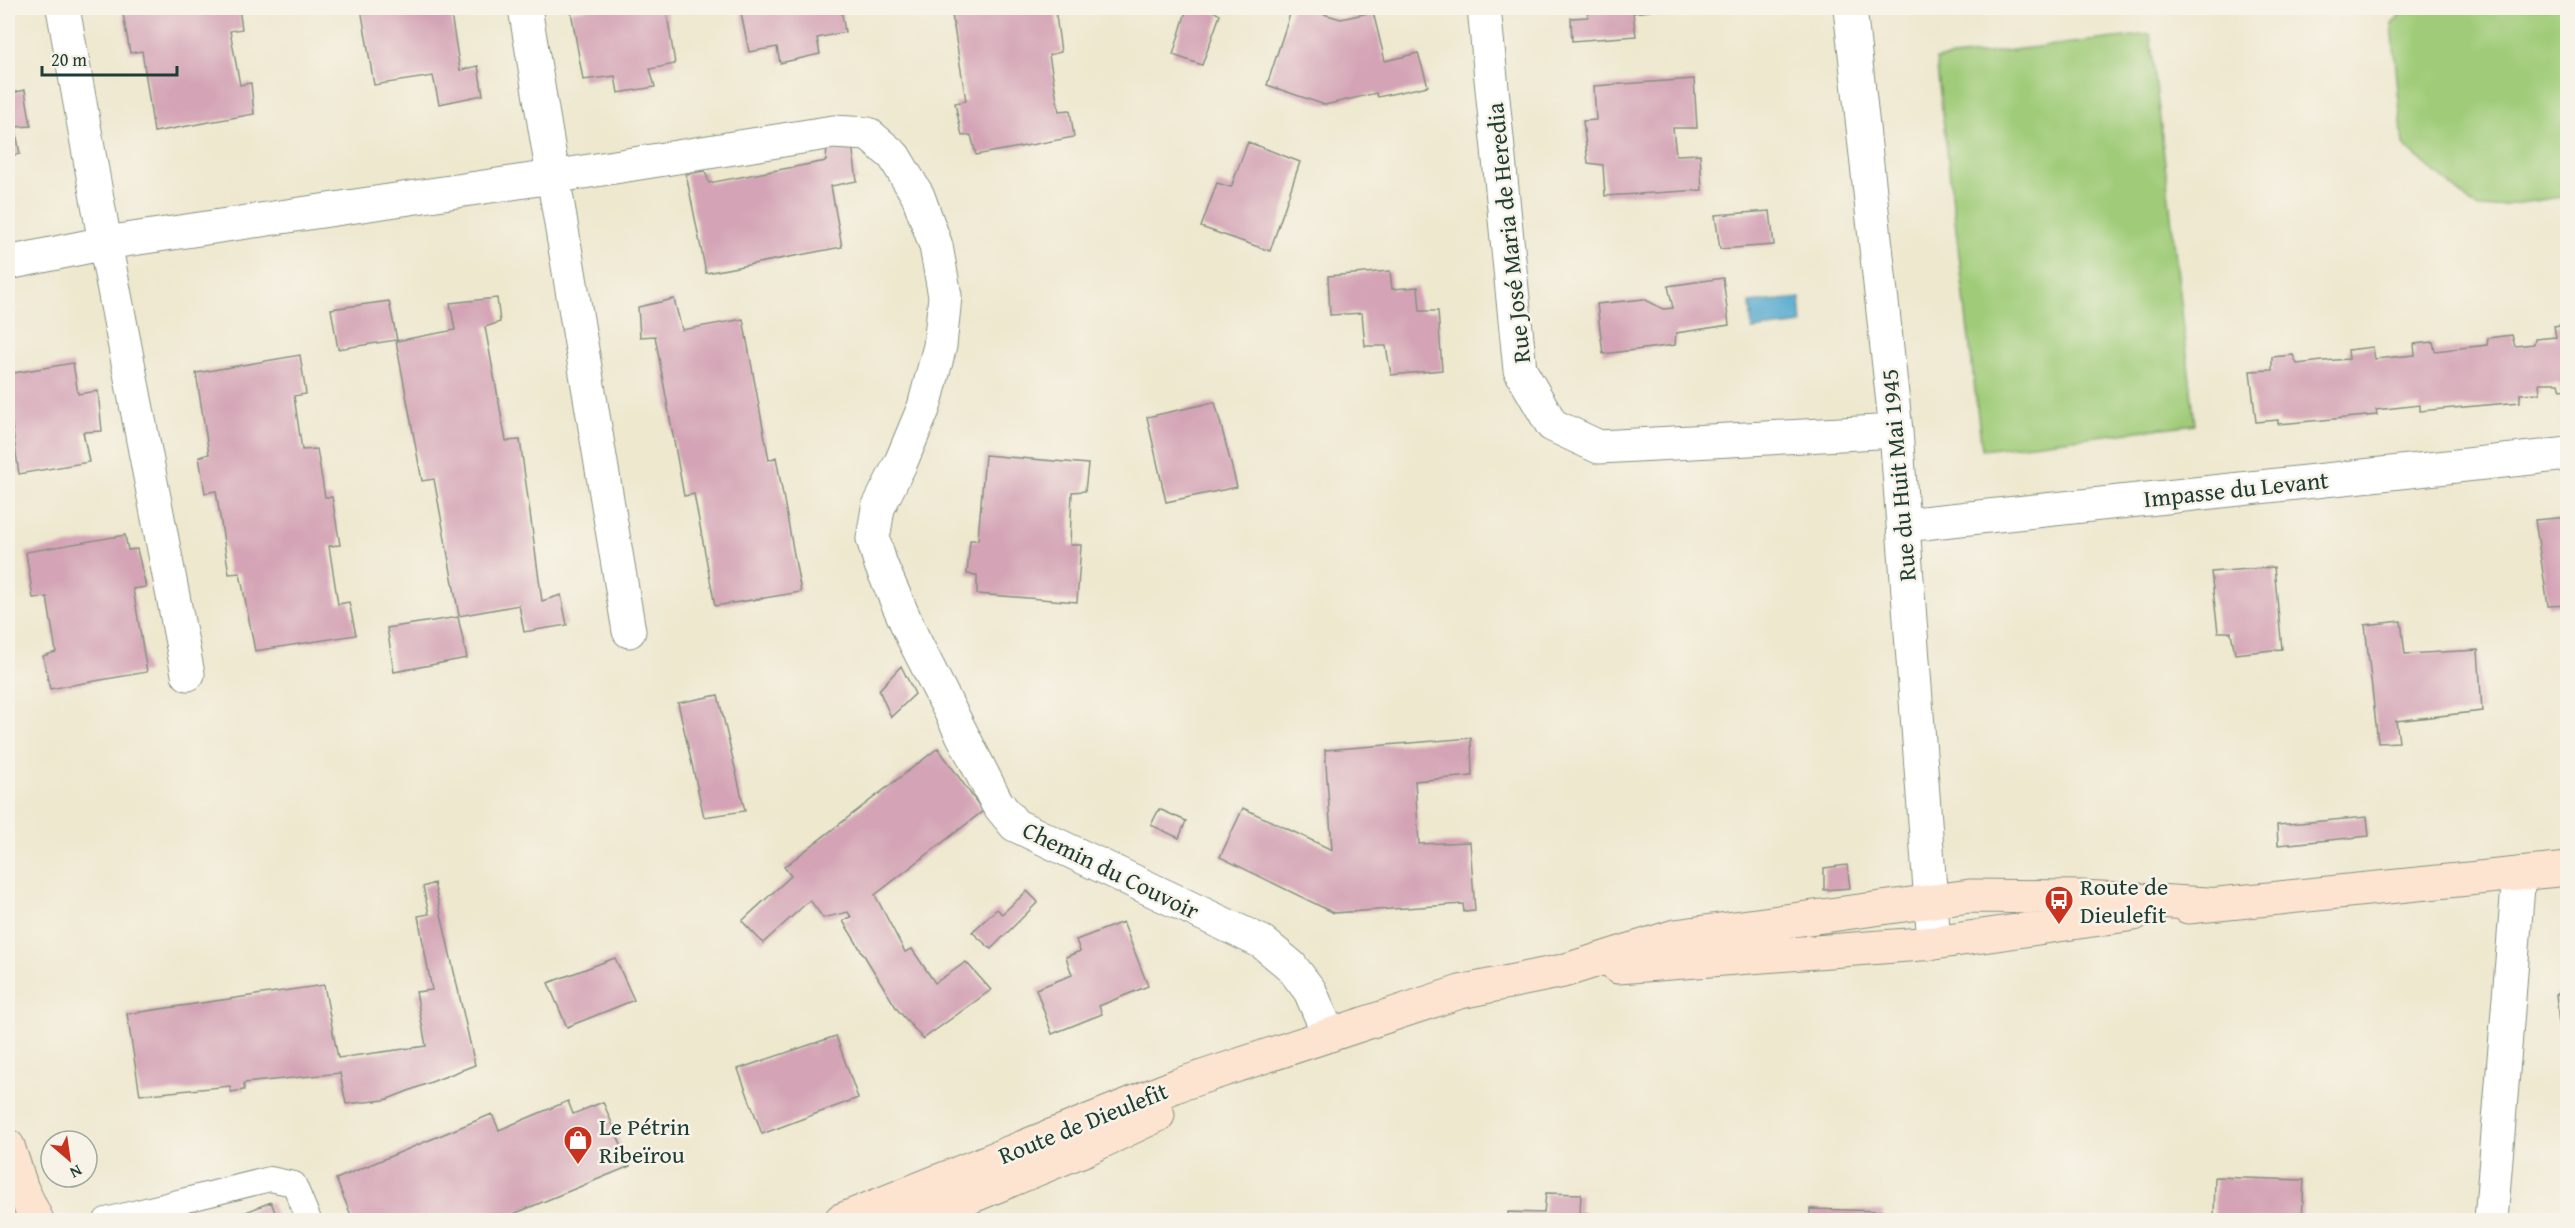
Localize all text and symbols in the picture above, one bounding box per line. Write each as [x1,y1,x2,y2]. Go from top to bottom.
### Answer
scale bar [42,39,177,77]
text: 20 m [51,46,87,73]
street label: Rue José Maria de Heredia [1477,100,1539,365]
street label: Rue du Huit Mai 1945 [1871,367,1925,583]
street label: Impasse du Levant [2142,462,2331,516]
street label: Chemin du Couvoir [1017,812,1205,928]
place label: Route de Dieulefit [2080,869,2168,932]
bus stop icon: Route de Dieulefit [2043,884,2075,926]
street label: Route de Dieulefit [993,1073,1173,1173]
place label: Le Pétrin Ribeïrou [599,1109,691,1172]
shop icon: Le Pétrin Ribeïrou [562,1124,594,1166]
north arrow [39,1129,99,1189]
text: N [66,1159,87,1185]

